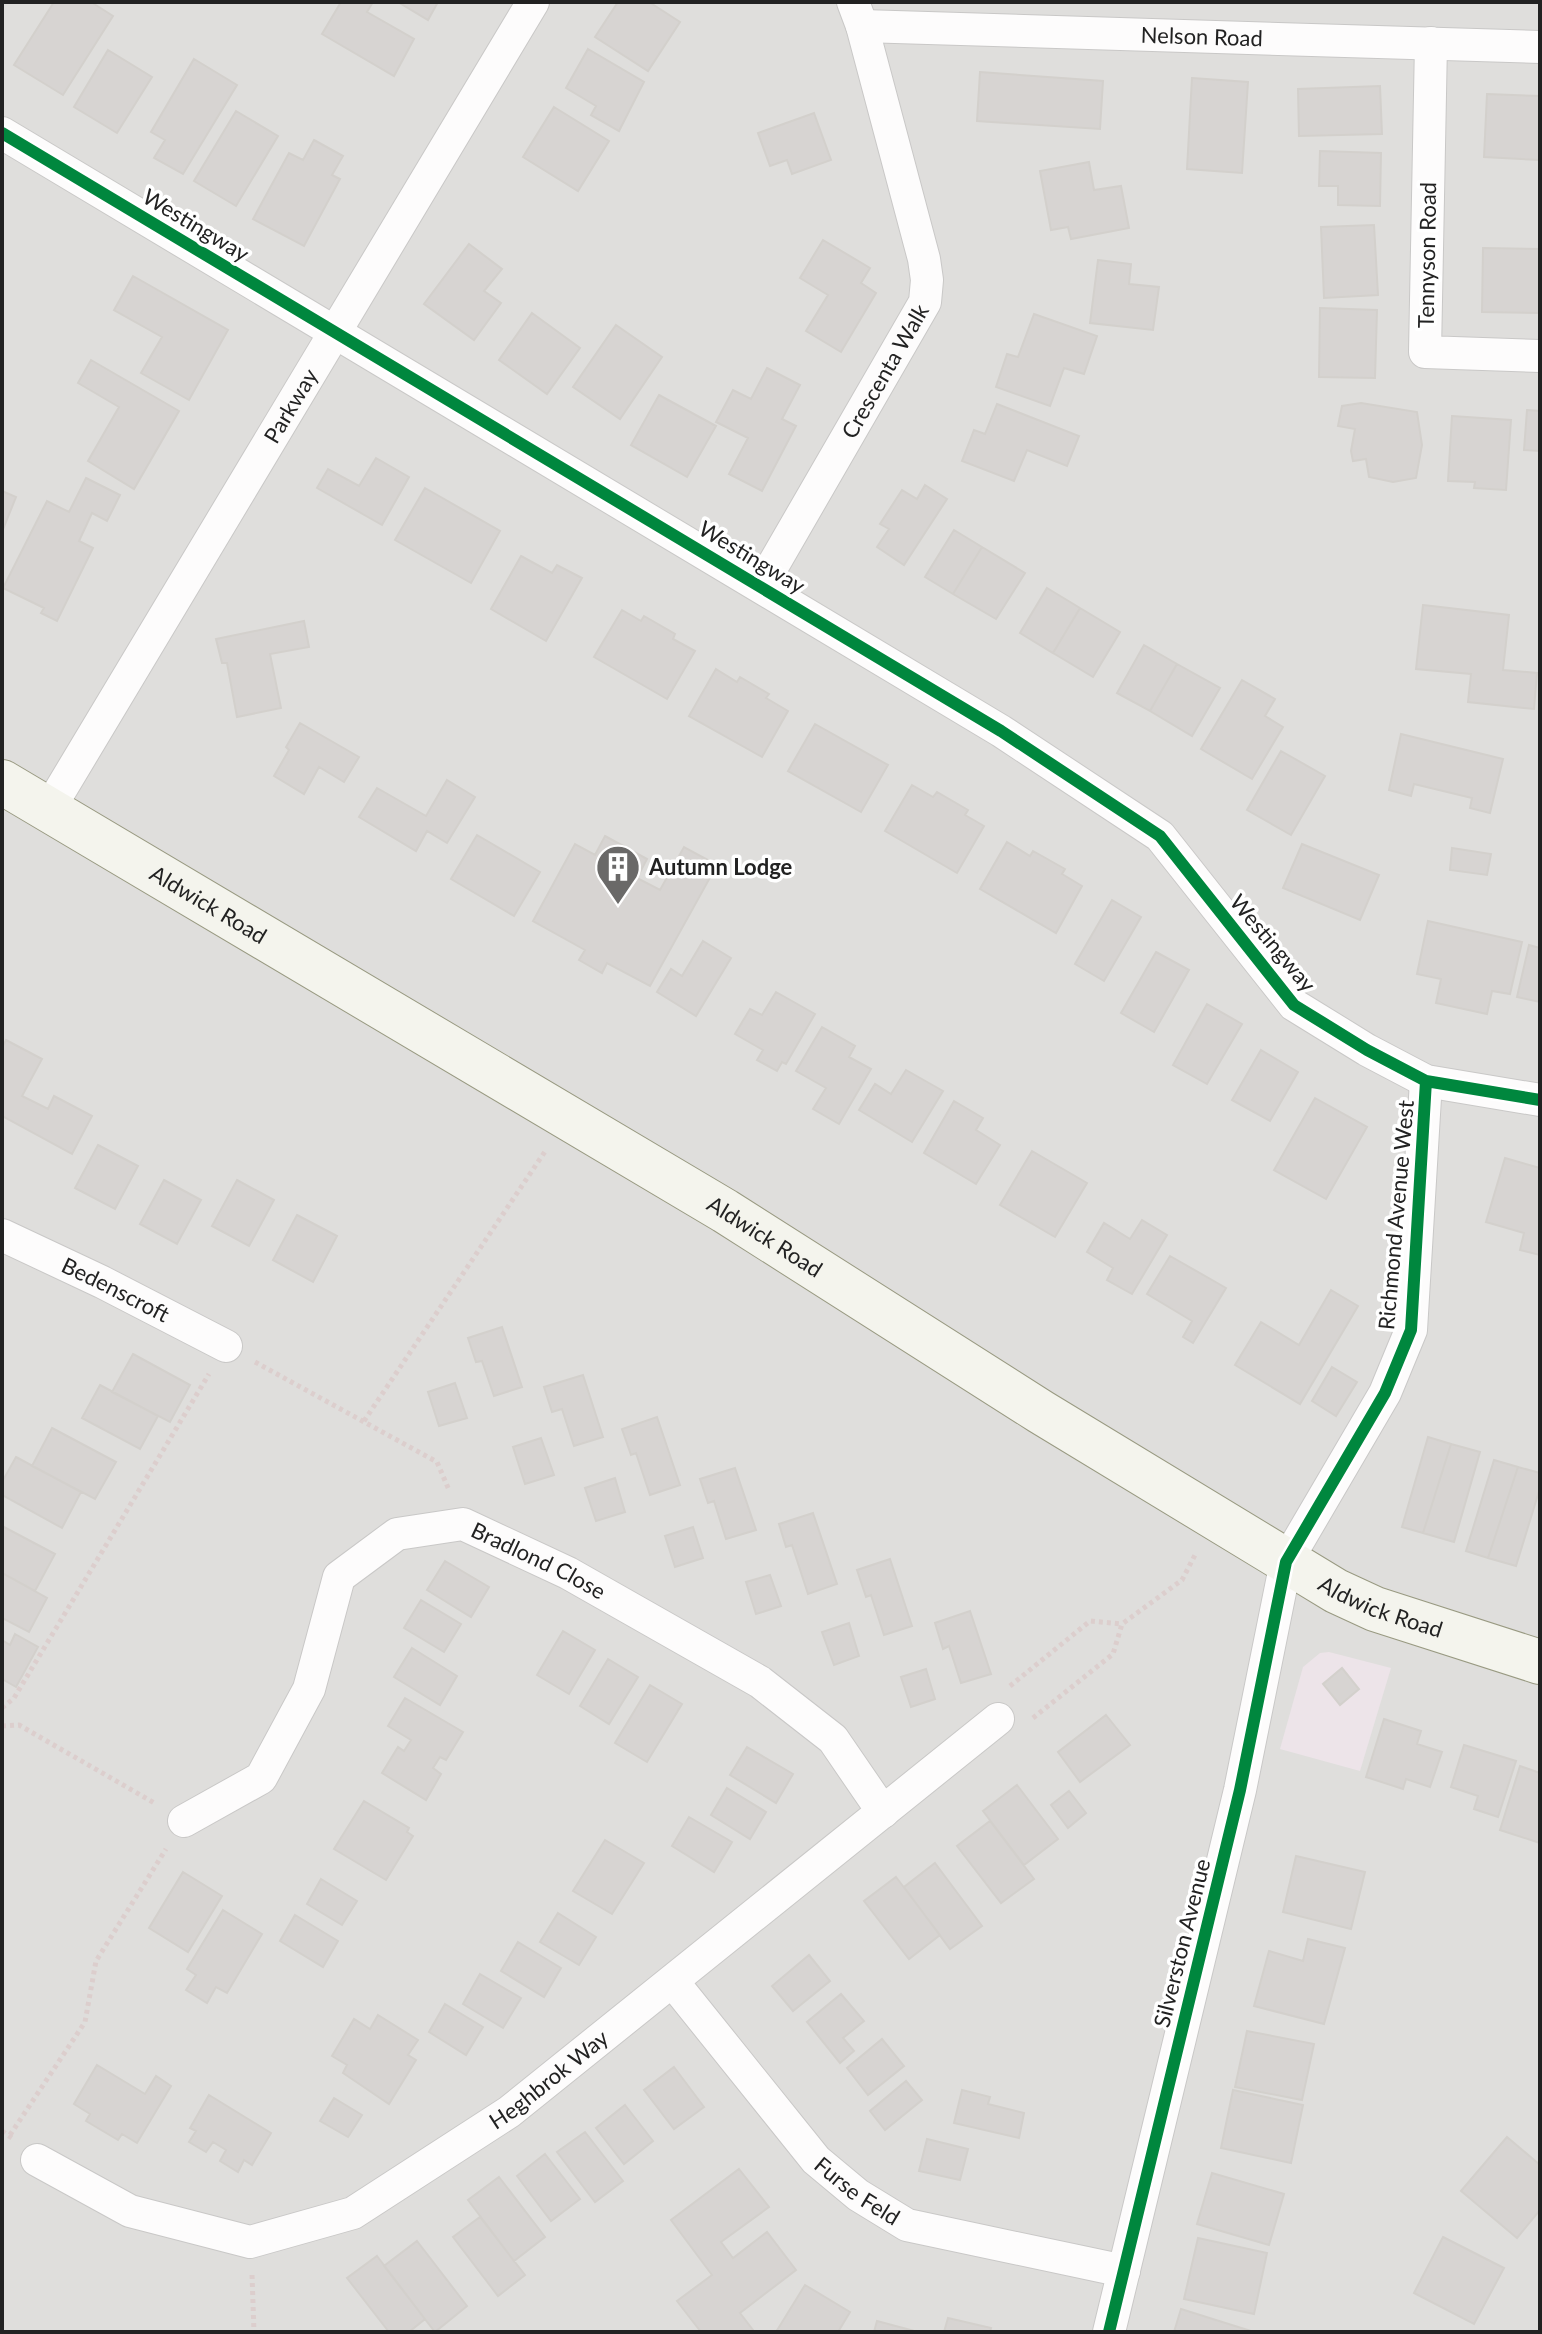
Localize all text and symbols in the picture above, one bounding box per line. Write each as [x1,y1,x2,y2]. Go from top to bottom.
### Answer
street label: Nelson Road [1140,21,1263,51]
street label: Westingway [138,182,255,267]
street label: Tennyson Road [1412,182,1441,328]
street label: Crescenta Walk [835,298,934,443]
street label: Parkway [258,363,323,448]
street label: Westingway [694,514,811,599]
building icon: Autumn Lodge [594,843,642,906]
place label: Autumn Lodge [648,853,793,880]
street label: Aldwick Road [145,859,272,949]
street label: Westingway [1225,888,1322,997]
street label: Richmond Avenue West [1372,1099,1419,1331]
street label: Aldwick Road [703,1190,828,1283]
street label: Bedenscroft [58,1251,174,1327]
street label: Bradlond Close [467,1516,611,1605]
street label: Aldwick Road [1314,1570,1446,1643]
street label: Silverston Avenue [1148,1856,1216,2030]
street label: Heghbrok Way [484,2023,614,2134]
street label: Furse Feld [809,2151,905,2230]

